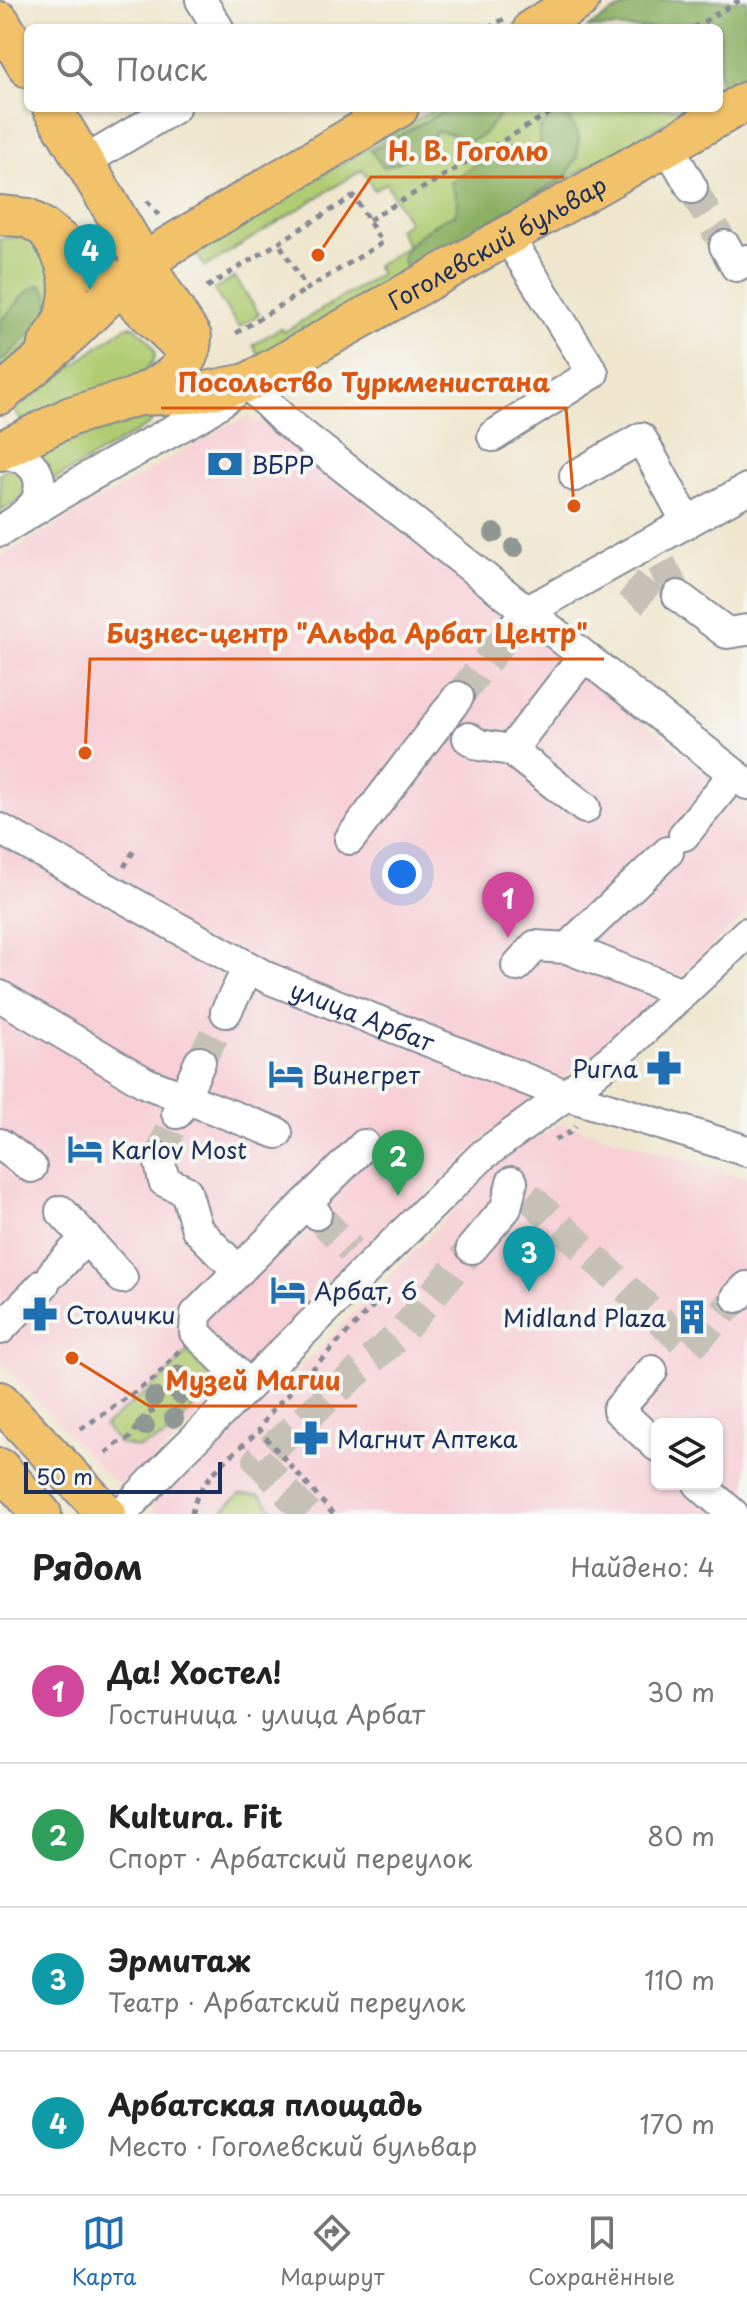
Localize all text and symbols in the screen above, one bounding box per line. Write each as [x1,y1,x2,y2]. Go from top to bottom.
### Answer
search box [24,24,723,112]
icon: search [52,46,96,90]
text: Поиск [116,46,207,91]
callout: Н. В. Гоголю [371,127,564,177]
text: Н. В. Гоголю [388,131,548,170]
street label: Гоголевский бульвар [381,166,613,318]
pin: 4 [64,224,116,290]
callout: Посольство Туркменистана [161,358,566,408]
text: Посольство Туркменистана [178,362,550,401]
bank icon: ВБРР [206,445,244,483]
place label: ВБРР [251,446,314,482]
callout: Бизнес-центр "Альфа Арбат Центр" [90,609,604,659]
text: Бизнес-центр "Альфа Арбат Центр" [106,613,588,652]
your location [382,854,422,894]
pin: 1 [482,872,534,938]
street label: улица Арбат [285,971,441,1060]
pharmacy icon: Ригла [645,1049,683,1087]
place label: Ригла [572,1050,638,1086]
hotel icon: Винегрет [267,1055,305,1093]
place label: Винегрет [312,1056,420,1092]
hotel icon: Karlov Most [66,1130,104,1168]
pin: 2 [372,1130,424,1196]
place label: Karlov Most [111,1131,247,1167]
pin: 3 [503,1226,555,1292]
hotel icon: Арбат, 6 [269,1271,307,1309]
place label: Арбат, 6 [314,1272,417,1308]
pharmacy icon: Столички [21,1295,59,1333]
place label: Столички [66,1296,176,1332]
building icon: Midland Plaza [673,1298,711,1336]
place label: Midland Plaza [503,1299,666,1335]
callout: Музей Магии [149,1356,357,1406]
text: Музей Магии [165,1360,341,1399]
map controls [651,1418,723,1490]
button: layers [651,1418,723,1490]
pharmacy icon: Магнит Аптека [292,1419,330,1457]
place label: Магнит Аптека [337,1420,518,1456]
scale bar [24,1458,222,1494]
text: 50 m [36,1459,93,1492]
text: Рядом [32,1540,143,1592]
text: Найдено: 4 [570,1547,715,1586]
text: Да! Хостел! [108,1649,282,1694]
text: 1 [52,1672,64,1711]
text: 30 m [647,1672,715,1711]
text: Гостиница · улица Арбат [108,1694,425,1733]
text: Kultura. Fit [108,1793,283,1838]
text: 2 [49,1816,67,1855]
text: 80 m [647,1816,715,1855]
text: Спорт · Арбатский переулок [108,1838,472,1877]
text: Эрмитаж [108,1937,250,1982]
text: 3 [49,1960,67,1999]
text: 110 m [644,1960,715,1999]
text: Театр · Арбатский переулок [108,1982,466,2021]
text: Арбатская площадь [108,2081,422,2126]
text: 4 [49,2104,67,2143]
text: 170 m [640,2104,715,2143]
text: Место · Гоголевский бульвар [108,2126,477,2165]
tab: Карта [72,2211,136,2292]
tab: Маршрут [280,2211,384,2292]
tab: Сохранённые [528,2211,675,2292]

